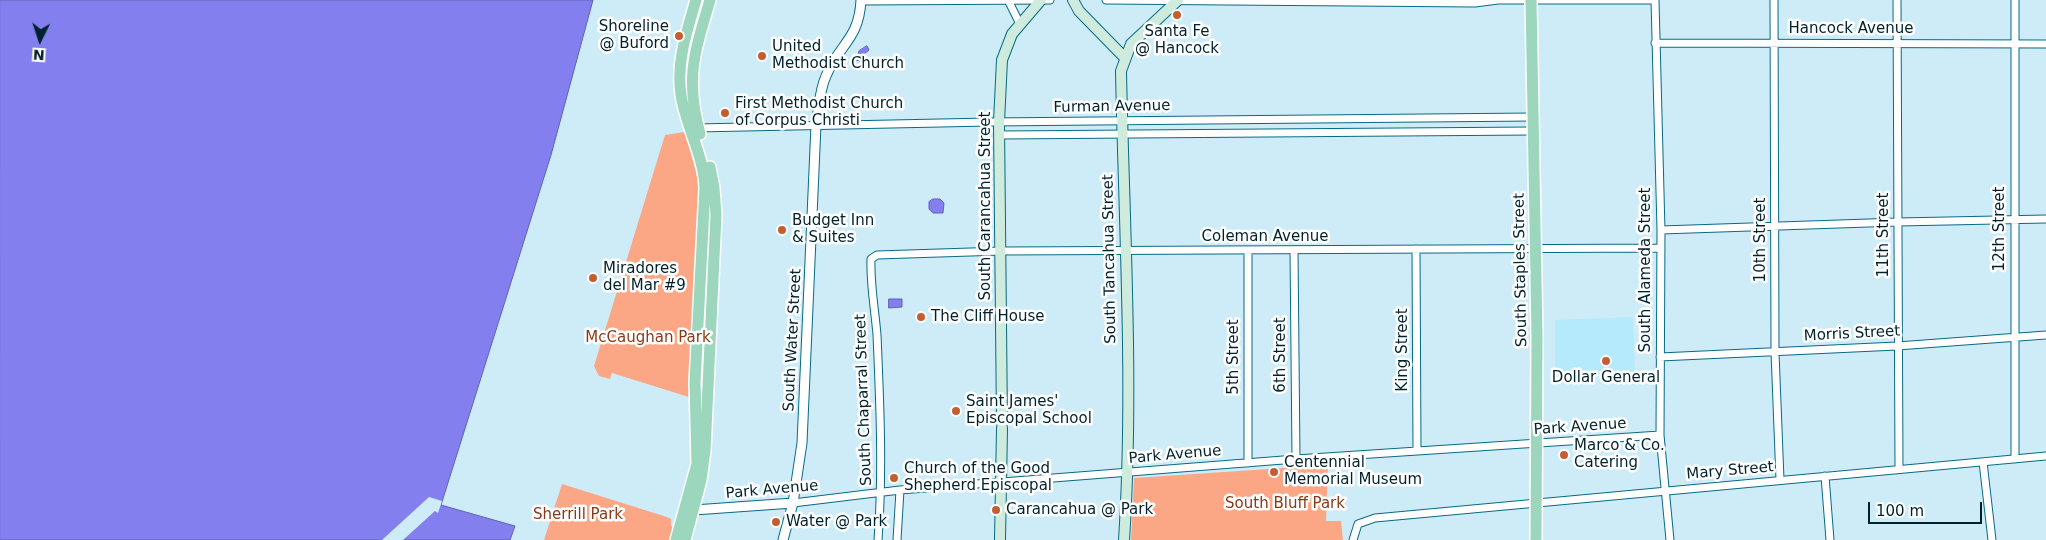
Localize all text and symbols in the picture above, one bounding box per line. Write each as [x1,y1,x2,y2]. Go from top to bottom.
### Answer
marker: Santa Fe @ Hancock [1171,9,1183,21]
north arrow [15,15,65,65]
place label: Shoreline @ Buford [599,18,669,53]
street label: Hancock Avenue [1789,20,1913,38]
place label: Santa Fe @ Hancock [1135,23,1219,58]
marker: Shoreline @ Buford [673,30,685,42]
place label: United Methodist Church [772,38,904,73]
text: N [33,47,45,63]
marker: United Methodist Church [756,50,768,62]
place label: First Methodist Church of Corpus Christi [735,95,903,130]
street label: Furman Avenue [1053,97,1171,117]
marker: First Methodist Church of Corpus Christi [719,107,731,119]
street label: South Carancahua Street [977,112,995,300]
street label: South Tancahua Street [1100,174,1120,344]
street label: 12th Street [1991,187,2009,271]
street label: South Alameda Street [1637,188,1655,352]
street label: South Staples Street [1511,193,1531,347]
street label: 11th Street [1875,193,1893,277]
street label: 10th Street [1752,198,1770,282]
place label: Budget Inn & Suites [792,212,874,247]
marker: Budget Inn & Suites [776,224,788,236]
street label: Coleman Avenue [1202,228,1328,246]
place label: Miradores del Mar #9 [603,260,686,295]
street label: South Water Street [780,268,806,412]
marker: Miradores del Mar #9 [587,272,599,284]
place label: The Cliff House [931,308,1045,326]
street label: King Street [1394,308,1412,392]
marker: The Cliff House [915,311,927,323]
street label: South Chaparral Street [852,314,876,486]
street label: 6th Street [1272,317,1290,393]
street label: 5th Street [1225,319,1243,395]
street label: Morris Street [1803,322,1901,346]
park label: McCaughan Park [585,329,711,347]
marker: Dollar General [1600,355,1612,367]
place label: Dollar General [1552,369,1660,387]
place label: Saint James' Episcopal School [966,393,1092,428]
marker: Saint James' Episcopal School [950,405,962,417]
street label: Park Avenue [1533,415,1627,439]
place label: Marco & Co. Catering [1574,437,1665,472]
street label: Park Avenue [1128,442,1222,468]
marker: Marco & Co. Catering [1558,449,1570,461]
place label: Centennial Memorial Museum [1284,454,1422,489]
street label: Mary Street [1686,458,1774,484]
place label: Church of the Good Shepherd Episcopal [904,460,1052,495]
marker: Centennial Memorial Museum [1268,466,1280,478]
marker: Church of the Good Shepherd Episcopal [888,472,900,484]
street label: Park Avenue [725,477,819,503]
scale bar [1871,492,1985,524]
park label: South Bluff Park [1225,495,1345,513]
place label: Carancahua @ Park [1006,501,1153,519]
text: 100 m [1876,502,1924,520]
marker: Carancahua @ Park [990,504,1002,516]
park label: Sherrill Park [533,506,623,524]
place label: Water @ Park [786,513,887,531]
marker: Water @ Park [770,516,782,528]

